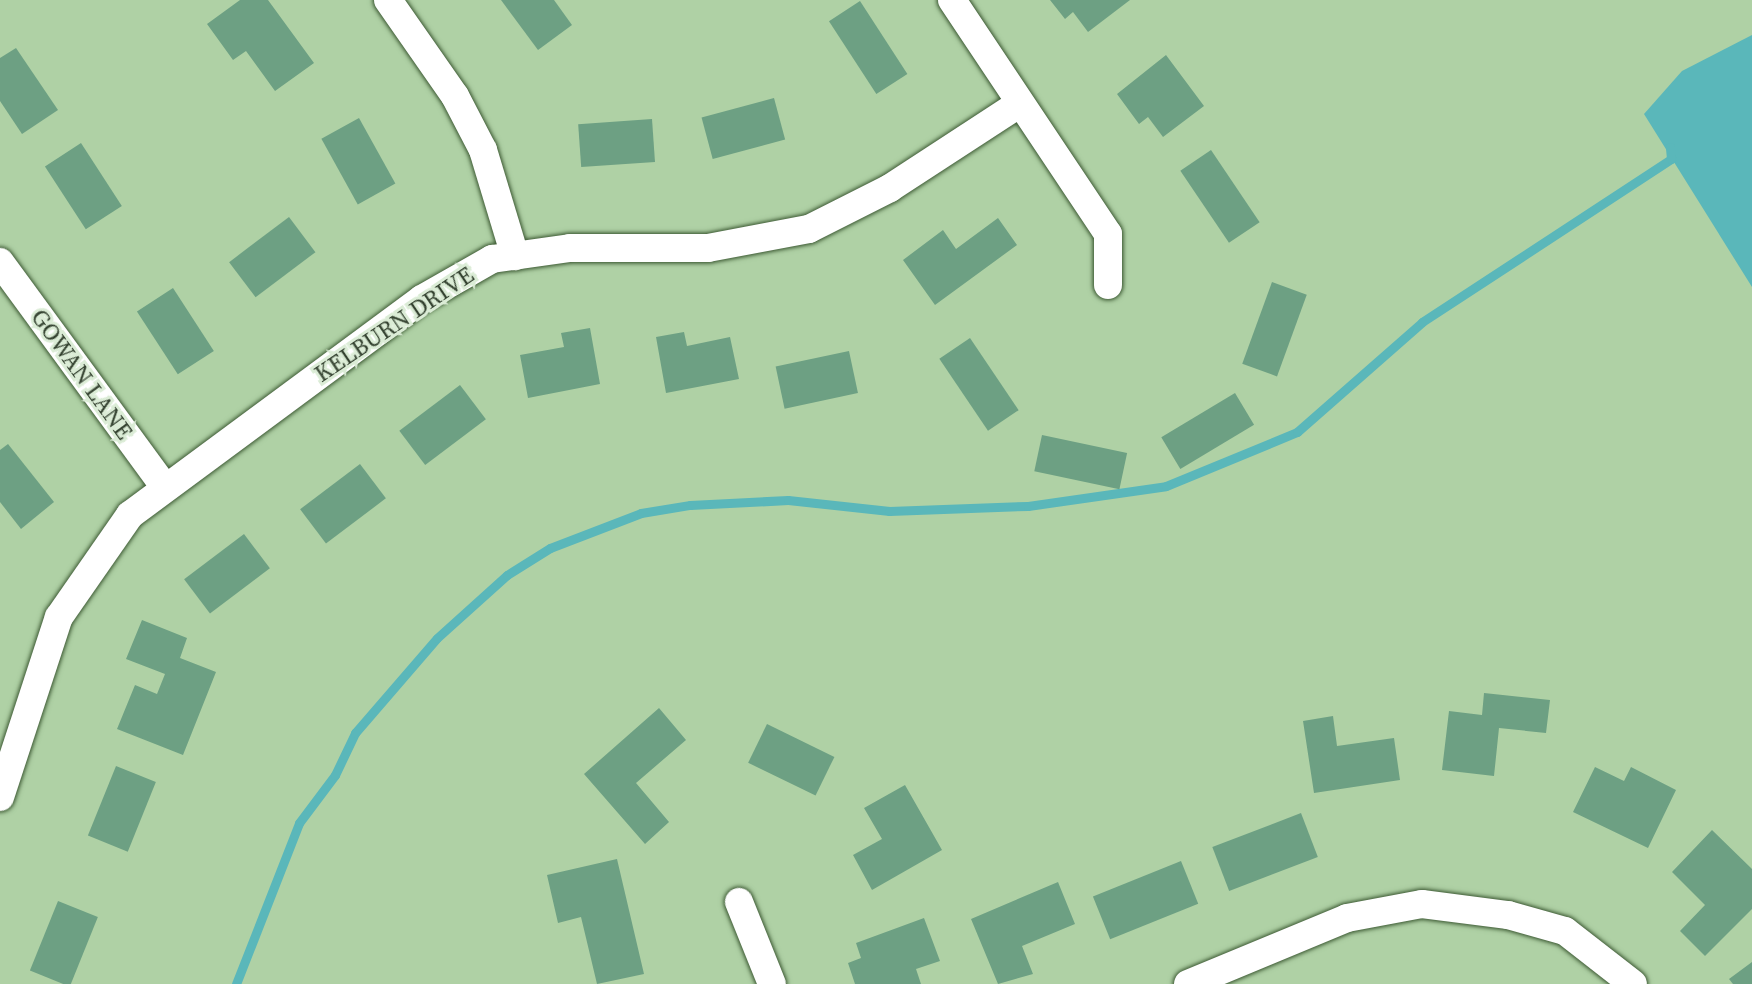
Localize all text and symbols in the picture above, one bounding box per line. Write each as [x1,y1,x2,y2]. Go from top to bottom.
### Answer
street label: KELBURN DRIVE [309,260,479,388]
street label: GOWAN LANE [25,303,139,445]

